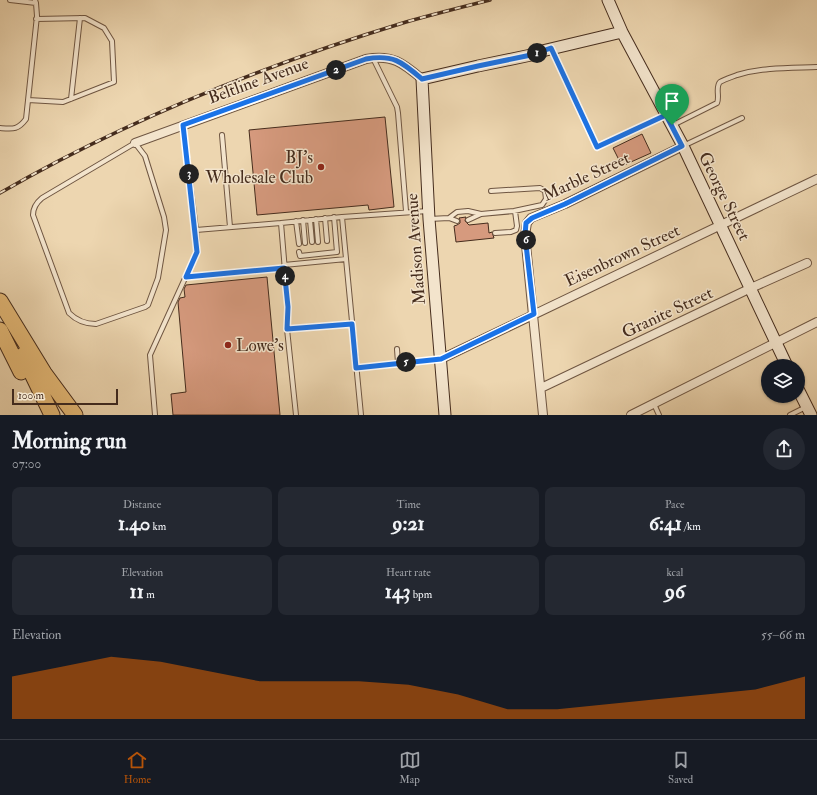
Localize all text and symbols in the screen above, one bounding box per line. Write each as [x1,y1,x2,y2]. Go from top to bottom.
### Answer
pin: 1 [527,43,547,63]
text: 1 [535,46,539,59]
street label: Beltline Avenue [205,53,311,108]
pin: 2 [326,60,346,80]
text: 2 [333,63,339,76]
pin [655,84,689,125]
icon: arrive [661,90,683,112]
place label: BJ's Wholesale Club [204,147,313,188]
street label: Marble Street [539,147,634,206]
street label: George Street [694,149,755,244]
marker: BJ's Wholesale Club [316,162,326,172]
pin: 3 [179,164,199,184]
text: 3 [187,167,191,180]
street label: Madison Avenue [401,192,430,305]
street label: Eisenbrown Street [561,219,684,291]
pin: 6 [516,230,536,250]
text: 6 [523,233,529,246]
pin: 4 [275,266,295,286]
text: 4 [282,269,288,282]
street label: Granite Street [618,282,716,343]
place label: Lowe's [236,335,284,356]
marker: Lowe's [223,340,233,350]
pin: 5 [396,352,416,372]
text: 5 [404,355,408,368]
map controls [761,359,805,403]
button: layers [761,359,805,403]
scale bar [12,387,118,406]
text: 100 m [18,389,44,402]
text: Morning run [12,427,127,455]
button: share [763,428,805,470]
text: 07:00 [12,456,41,472]
text: Distance [123,498,161,511]
text: Time [396,498,421,511]
text: Pace [665,498,685,511]
text: 1.40 [118,511,150,536]
text: 9:21 [392,511,425,536]
text: 6:41 [649,511,682,536]
text: km [150,520,166,533]
text: /km [682,520,701,533]
text: Elevation [121,566,163,579]
text: Heart rate [386,566,431,579]
text: kcal [666,566,683,579]
text: 11 [130,579,144,604]
text: 143 [385,579,410,604]
text: 96 [665,579,685,604]
text: m [144,588,155,601]
text: bpm [410,588,432,601]
text: Elevation [12,627,62,643]
text: 55–66 m [761,627,805,643]
tab: Home [124,749,151,786]
tab: Map [399,749,421,786]
tab: Saved [668,749,693,786]

